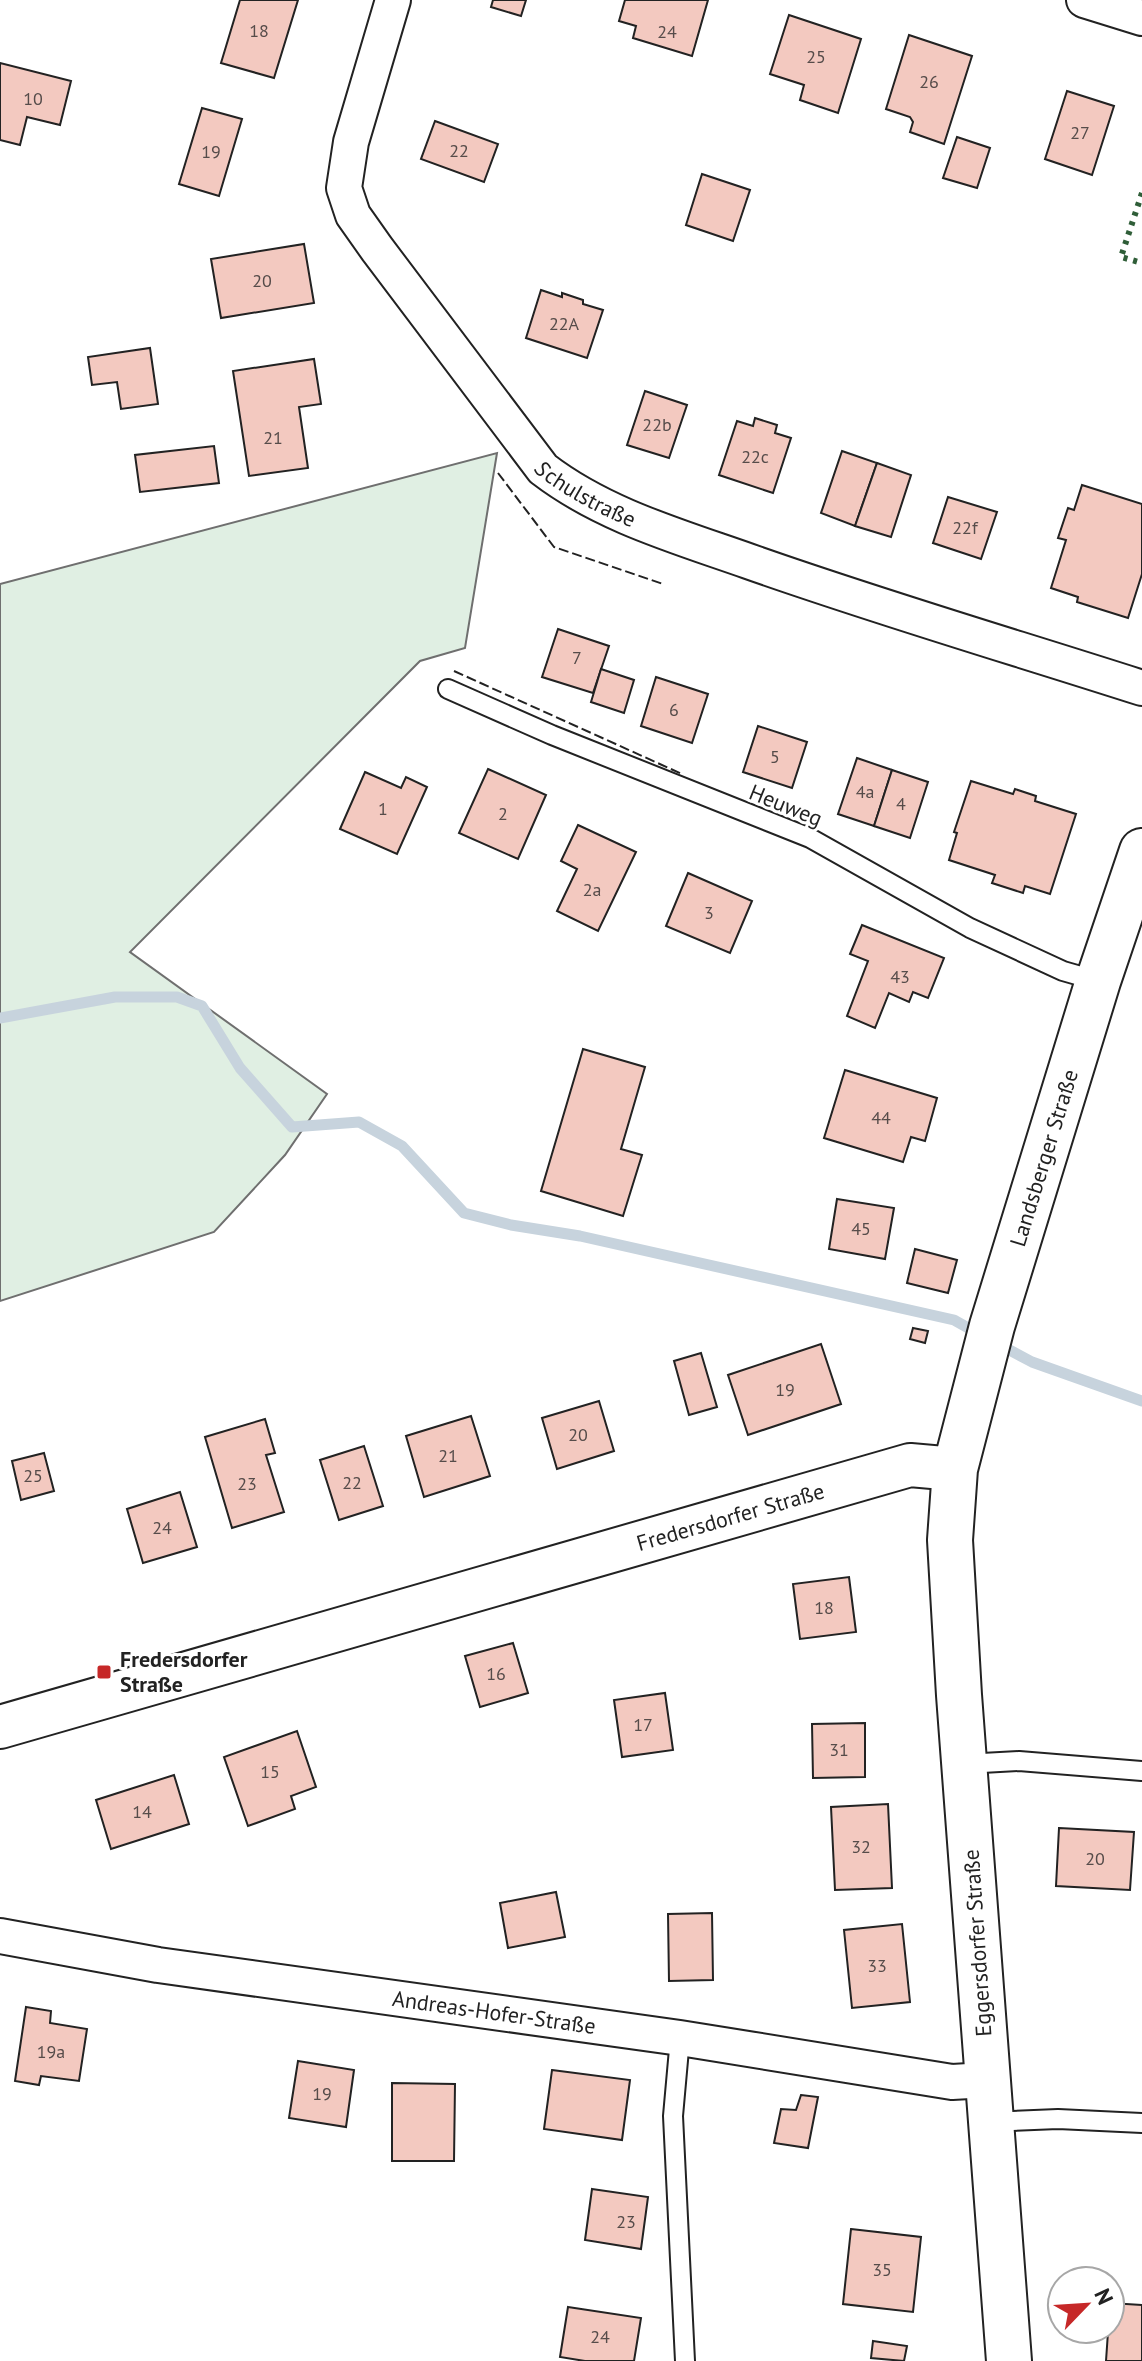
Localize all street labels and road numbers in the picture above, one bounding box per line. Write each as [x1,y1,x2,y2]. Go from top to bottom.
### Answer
street label: Schulstraße [528,456,640,533]
street label: Heuweg [745,778,827,832]
street label: Landsberger Straße [1003,1066,1084,1250]
street label: Fredersdorfer Straße [633,1476,827,1557]
street label: Eggersdorfer Straße [956,1849,998,2037]
street label: Andreas-Hofer-Straße [391,1984,598,2040]

